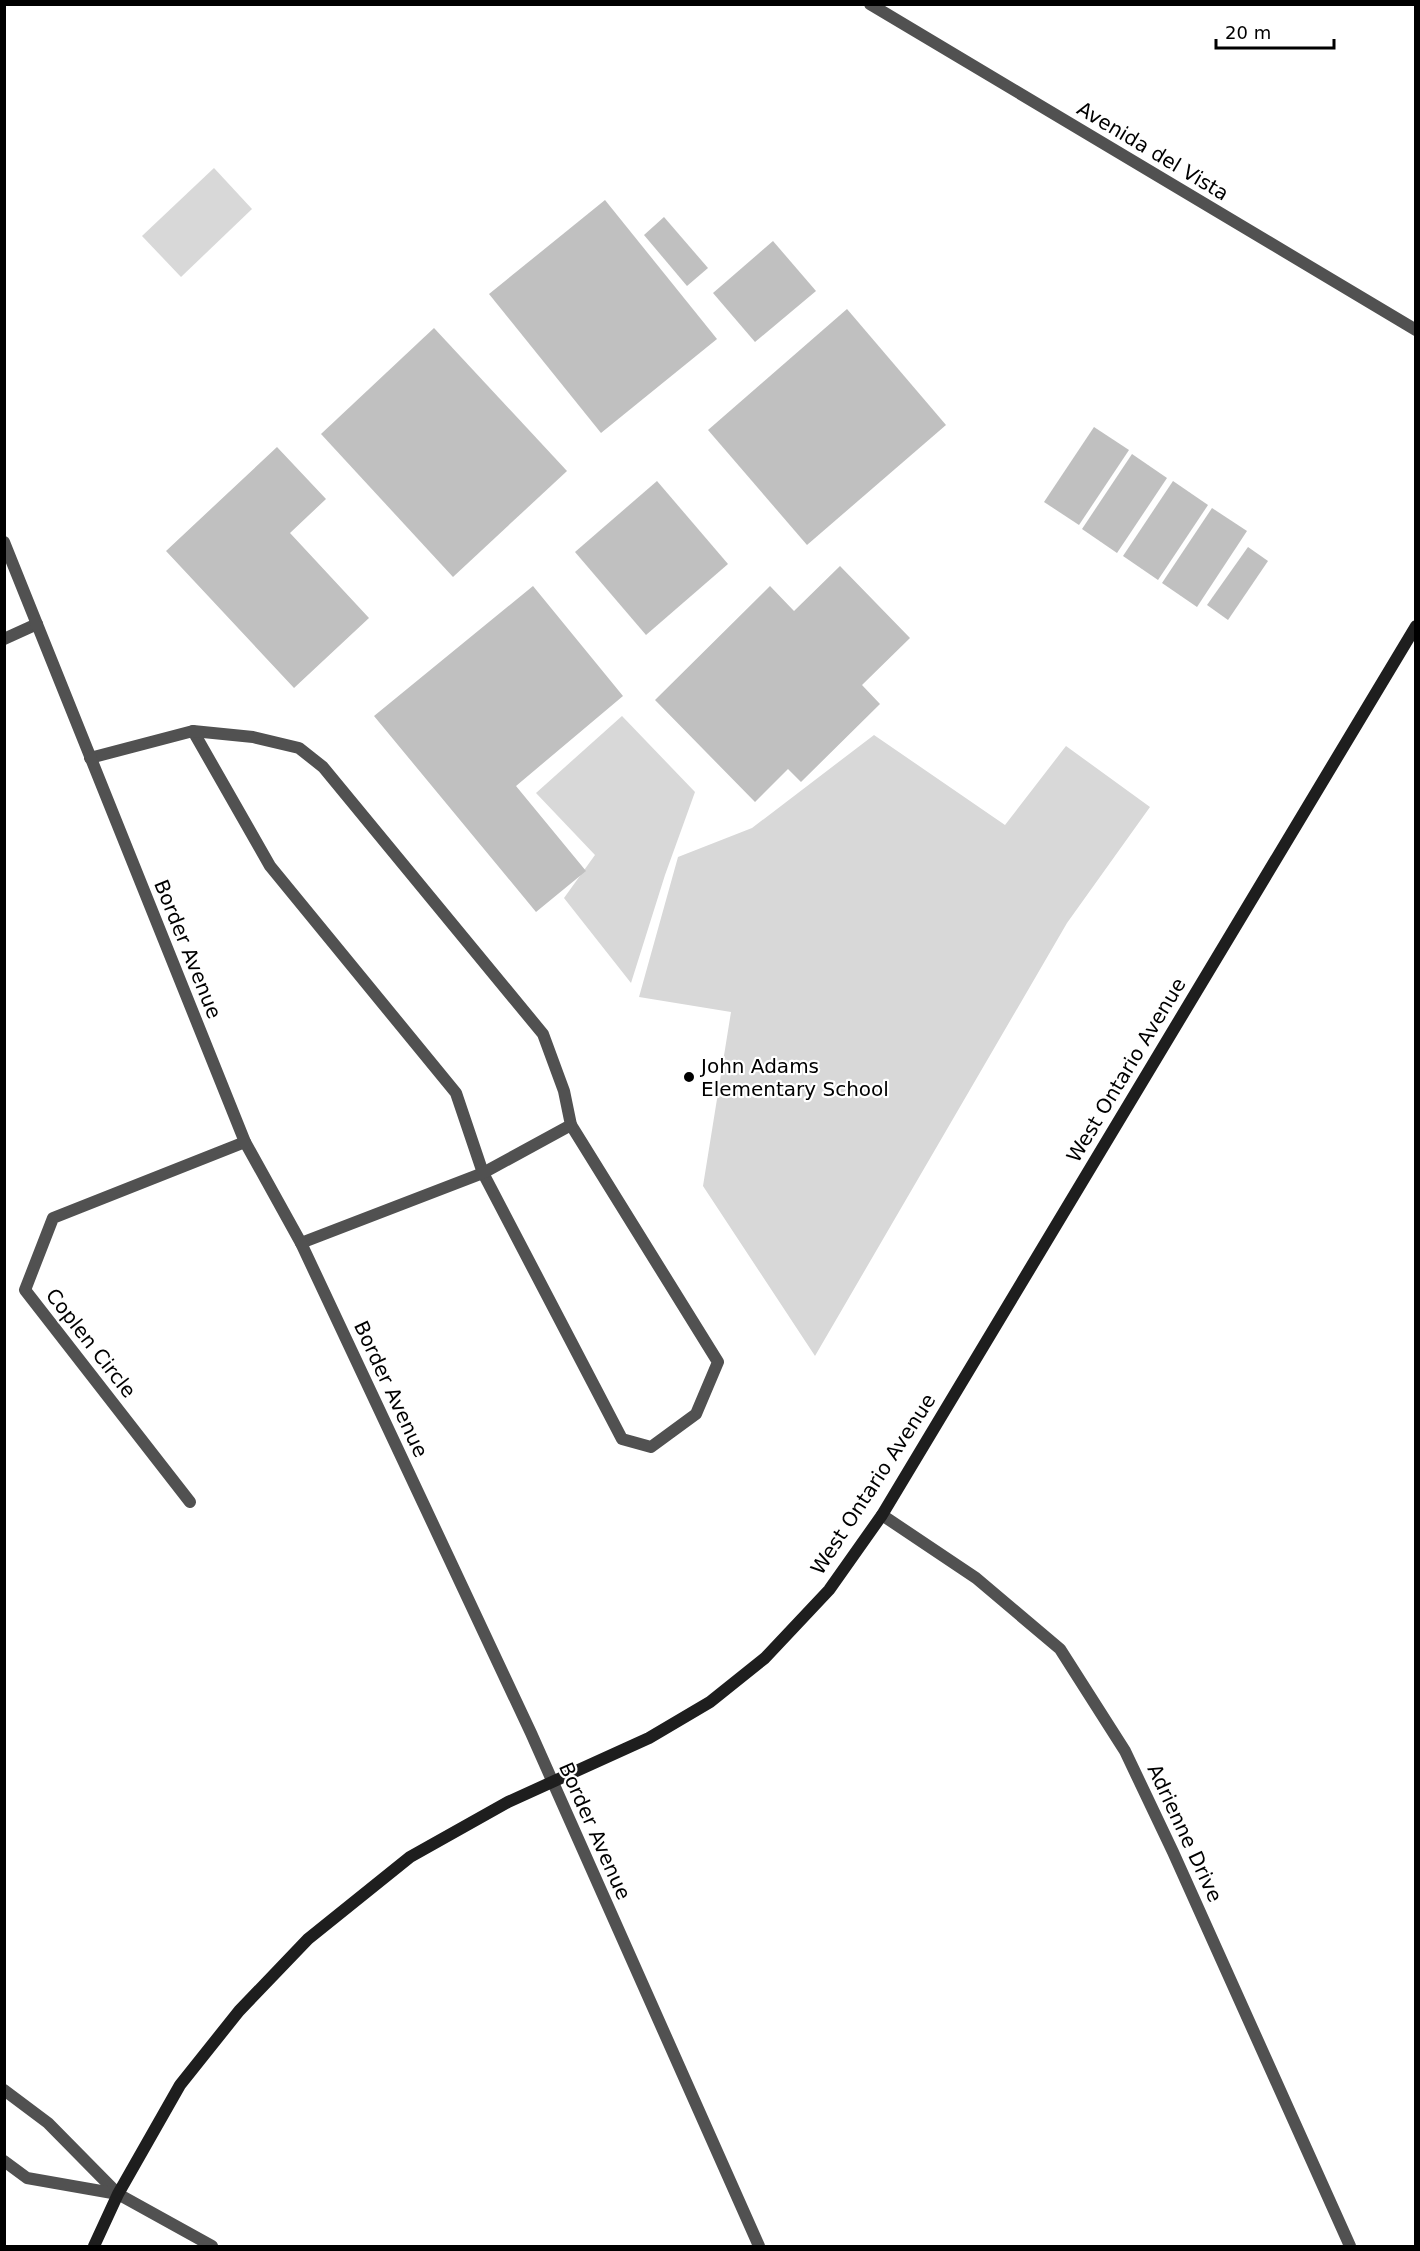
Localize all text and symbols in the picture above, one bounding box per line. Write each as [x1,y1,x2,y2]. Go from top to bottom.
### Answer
scale bar [1216,12,1334,50]
text: 20 m [1225,22,1271,43]
street label: Avenida del Vista [1073,96,1233,206]
street label: Border Avenue [149,876,227,1022]
street label: West Ontario Avenue [1061,974,1191,1166]
place label: John Adams Elementary School [699,1054,889,1101]
marker: John Adams Elementary School [682,1070,696,1084]
street label: Coplen Circle [41,1284,141,1402]
street label: Border Avenue [349,1317,433,1461]
street label: West Ontario Avenue [806,1389,940,1579]
street label: Border Avenue [554,1759,636,1903]
street label: Adrienne Drive [1143,1760,1227,1906]

